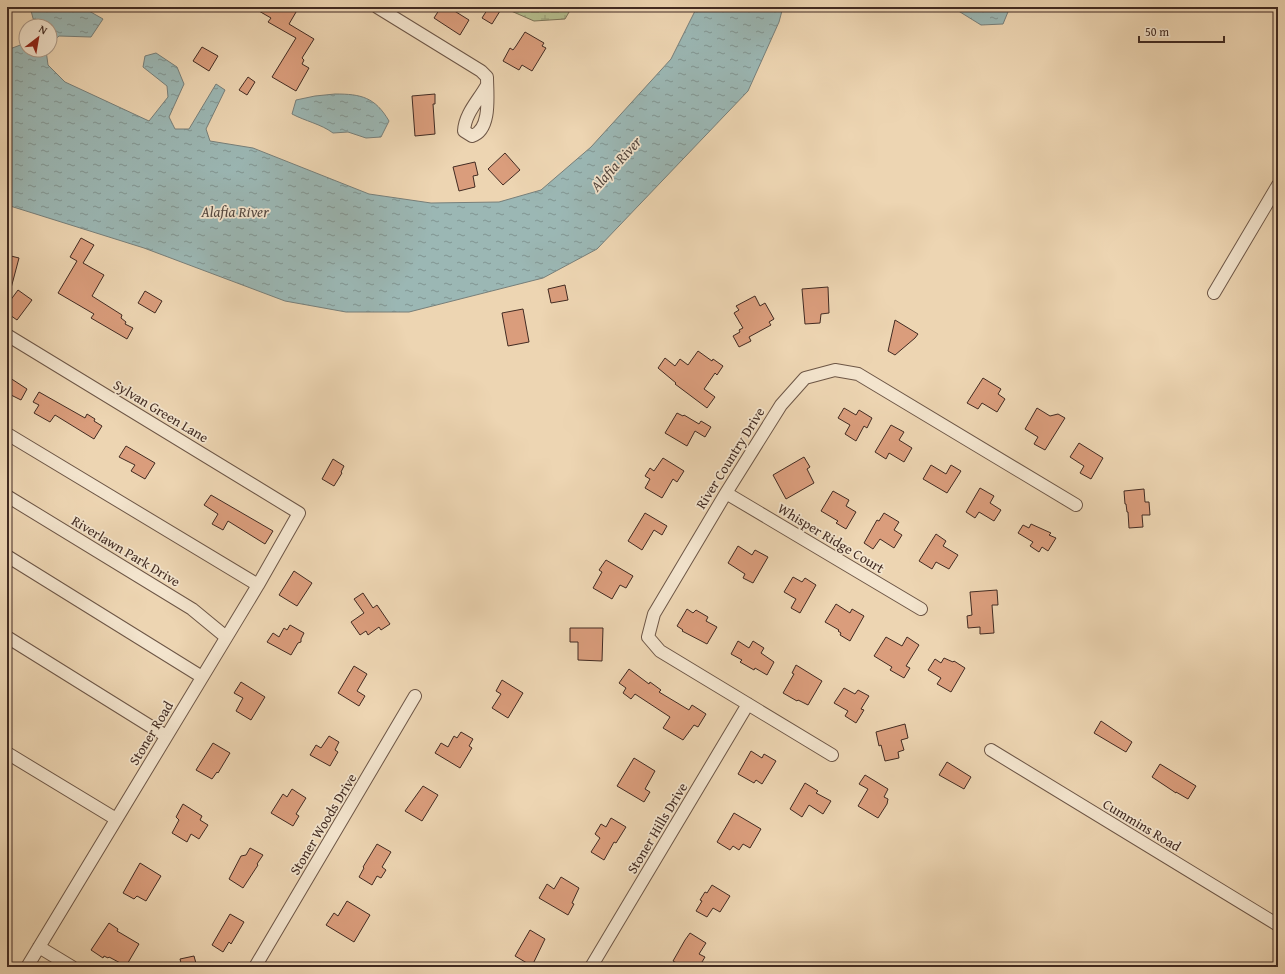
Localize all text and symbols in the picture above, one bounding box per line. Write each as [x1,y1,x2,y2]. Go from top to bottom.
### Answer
north arrow [18,18,58,58]
scale bar [1139,18,1224,44]
text: N [36,21,51,39]
text: 50 m [1145,23,1169,40]
water label: Alafia River [585,131,646,196]
water label: Alafia River [200,201,269,222]
street label: Sylvan Green Lane [110,375,213,448]
street label: River Country Drive [691,403,770,513]
street label: Whisper Ridge Court [774,498,888,578]
street label: Riverlawn Park Drive [68,511,185,592]
street label: Stoner Road [124,697,178,769]
street label: Stoner Woods Drive [285,769,362,879]
street label: Stoner Hills Drive [622,778,692,877]
street label: Cummins Road [1099,794,1185,856]

